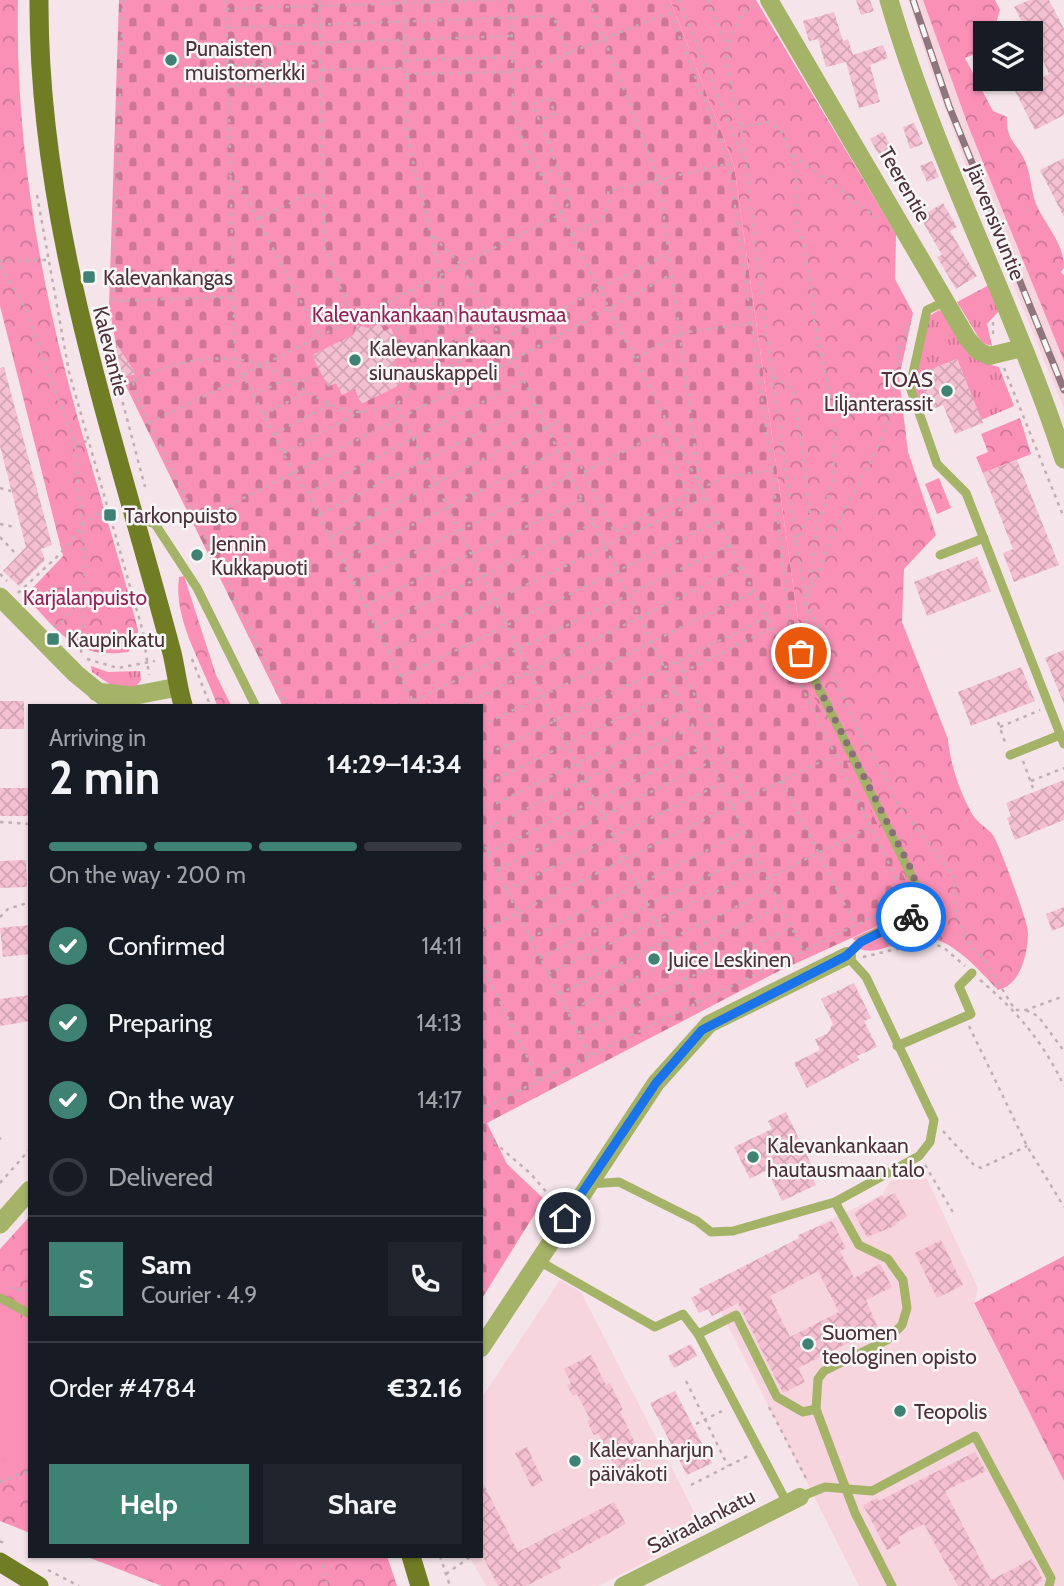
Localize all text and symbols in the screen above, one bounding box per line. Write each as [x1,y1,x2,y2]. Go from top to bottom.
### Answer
map controls [973,21,1043,91]
button: layers [973,21,1043,91]
place label: Punaisten muistomerkki [185,36,305,85]
marker: Punaisten muistomerkki [163,52,179,68]
street label: Teerentie [874,142,936,226]
street label: Järvensivuntie [961,159,1031,284]
place label: Kalevankangas [103,265,233,290]
marker: Kalevankangas [81,269,97,285]
park label: Kalevankankaan hautausmaa [312,302,566,327]
street label: Kalevantie [88,304,134,399]
place label: Kalevankankaan siunauskappeli [369,336,511,385]
marker: Kalevankankaan siunauskappeli [347,352,363,368]
place label: TOAS Liljanterassit [824,367,933,417]
marker: TOAS Liljanterassit [939,383,955,399]
place label: Tarkonpuisto [124,503,237,528]
marker: Tarkonpuisto [102,507,118,523]
place label: Jennin Kukkapuoti [210,531,308,580]
marker: Jennin Kukkapuoti [189,547,205,563]
park label: Karjalanpuisto [23,585,147,611]
pin [771,623,831,683]
place label: Kaupinkatu [67,627,165,652]
marker: Kaupinkatu [45,631,61,647]
icon: bag [782,634,820,672]
text: Arriving in [49,724,146,752]
text: 14:29–14:34 [326,748,462,780]
text: 2 min [49,750,160,806]
text: On the way · 200 m [49,861,246,889]
courier [876,882,946,952]
icon: bike [892,898,930,936]
icon: check [49,927,87,965]
text: Confirmed [108,930,225,962]
text: 14:11 [421,932,462,960]
place label: Juice Leskinen [667,947,791,972]
marker: Juice Leskinen [646,951,662,967]
icon: check [49,1004,87,1042]
text: Preparing [108,1007,212,1039]
text: 14:13 [416,1009,462,1037]
icon: check [49,1081,87,1119]
text: On the way [108,1084,234,1116]
text: 14:17 [417,1086,462,1114]
place label: Kalevankankaan hautausmaan talo [767,1133,925,1182]
marker: Kalevankankaan hautausmaan talo [745,1149,761,1165]
text: Delivered [108,1161,213,1193]
pin [535,1188,595,1248]
icon: home [546,1199,584,1237]
button: phone [388,1242,462,1316]
text: Sam [141,1249,192,1281]
text: S [78,1263,94,1295]
text: Courier · 4.9 [141,1281,257,1309]
place label: Suomen teologinen opisto [822,1320,977,1369]
marker: Suomen teologinen opisto [800,1336,816,1352]
text: Order #4784 [49,1372,196,1404]
text: €32.16 [388,1372,462,1404]
place label: Teopolis [914,1399,987,1424]
marker: Teopolis [892,1403,908,1419]
place label: Kalevanharjun päiväkoti [589,1437,714,1486]
marker: Kalevanharjun päiväkoti [567,1453,583,1469]
button: Help [49,1464,249,1544]
button: Share [263,1464,462,1544]
street label: Sairaalankatu [643,1483,759,1559]

